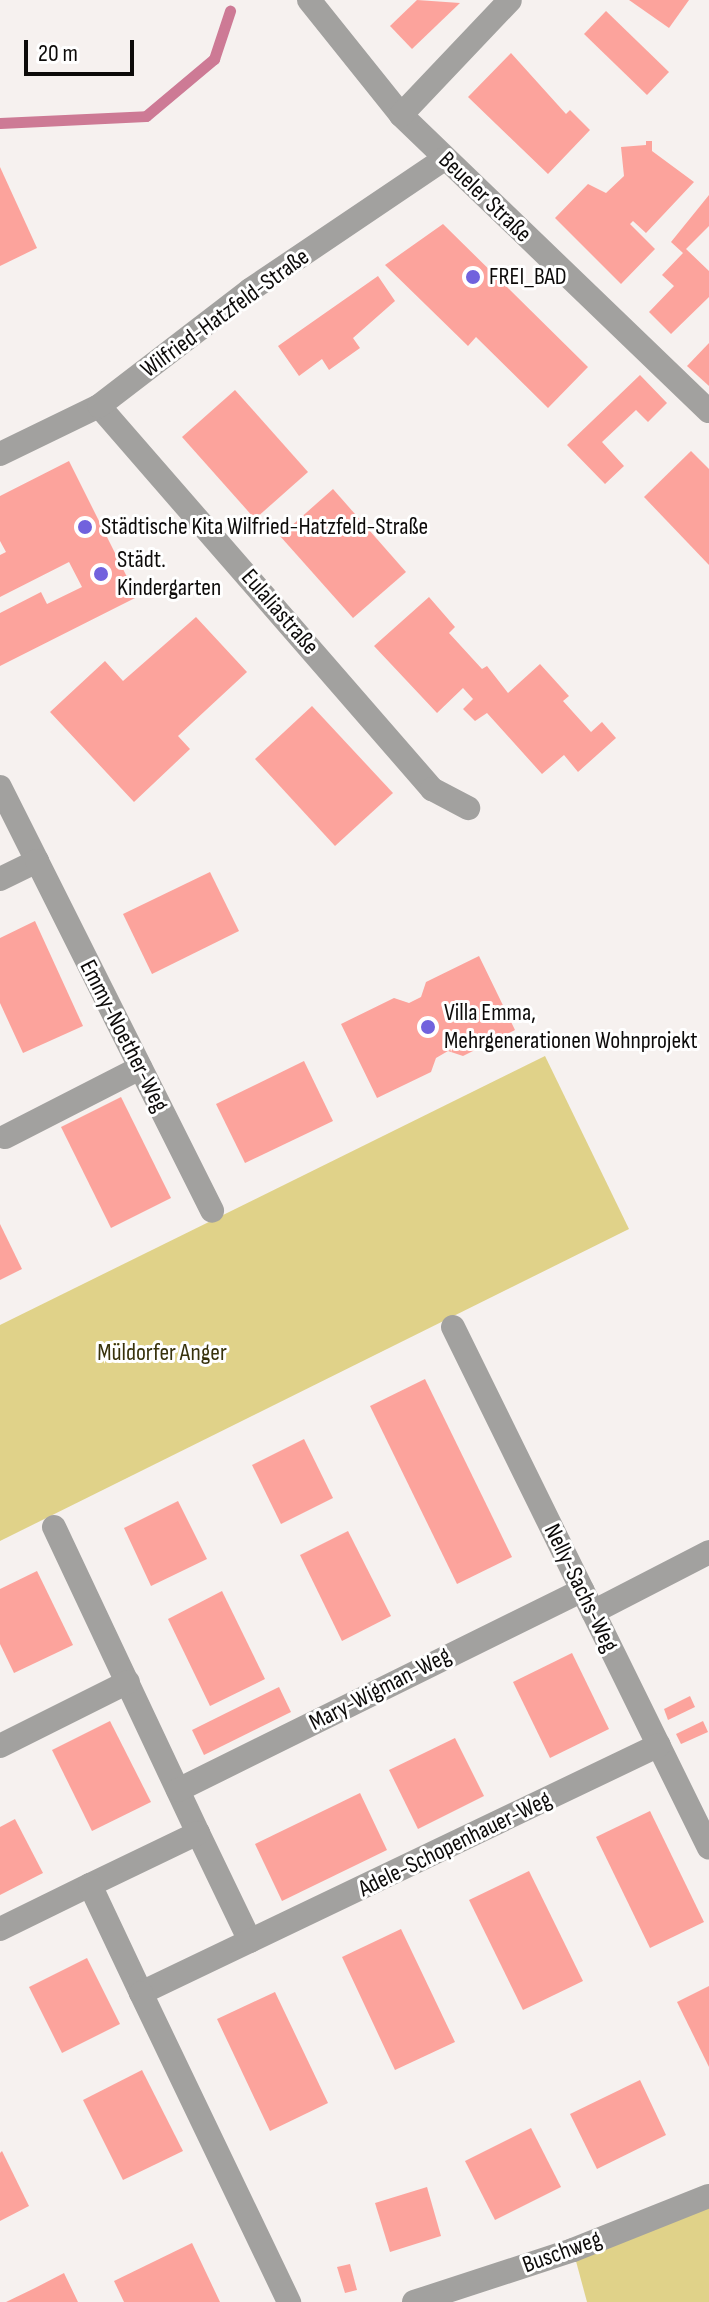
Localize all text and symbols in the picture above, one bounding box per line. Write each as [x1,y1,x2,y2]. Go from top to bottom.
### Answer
scale bar [28,24,138,74]
text: 20 m [38,39,78,68]
street label: Beueler Straße [433,146,537,248]
street label: Wilfried-Hatzfeld-Straße [135,242,315,384]
place label: FREI_BAD [489,263,567,291]
marker: FREI_BAD [464,268,482,286]
place label: Städtische Kita Wilfried-Hatzfeld-Straße [101,513,428,541]
marker: Städtische Kita Wilfried-Hatzfeld-Straße [76,518,94,536]
place label: Städt. Kindergarten [117,546,221,602]
street label: Eulaliastraße [235,563,325,661]
marker: Städt. Kindergarten [92,565,110,583]
street label: Emmy-Noether-Weg [73,955,175,1117]
place label: Villa Emma, Mehrgenerationen Wohnprojekt [444,999,698,1055]
marker: Villa Emma, Mehrgenerationen Wohnprojekt [419,1018,437,1036]
park label: Müldorfer Anger [97,1339,227,1367]
street label: Nelly-Sachs-Weg [538,1519,624,1657]
street label: Mary-Wigman-Weg [304,1641,456,1737]
street label: Adele-Schopenhauer-Weg [354,1785,556,1903]
street label: Buschweg [519,2224,605,2280]

